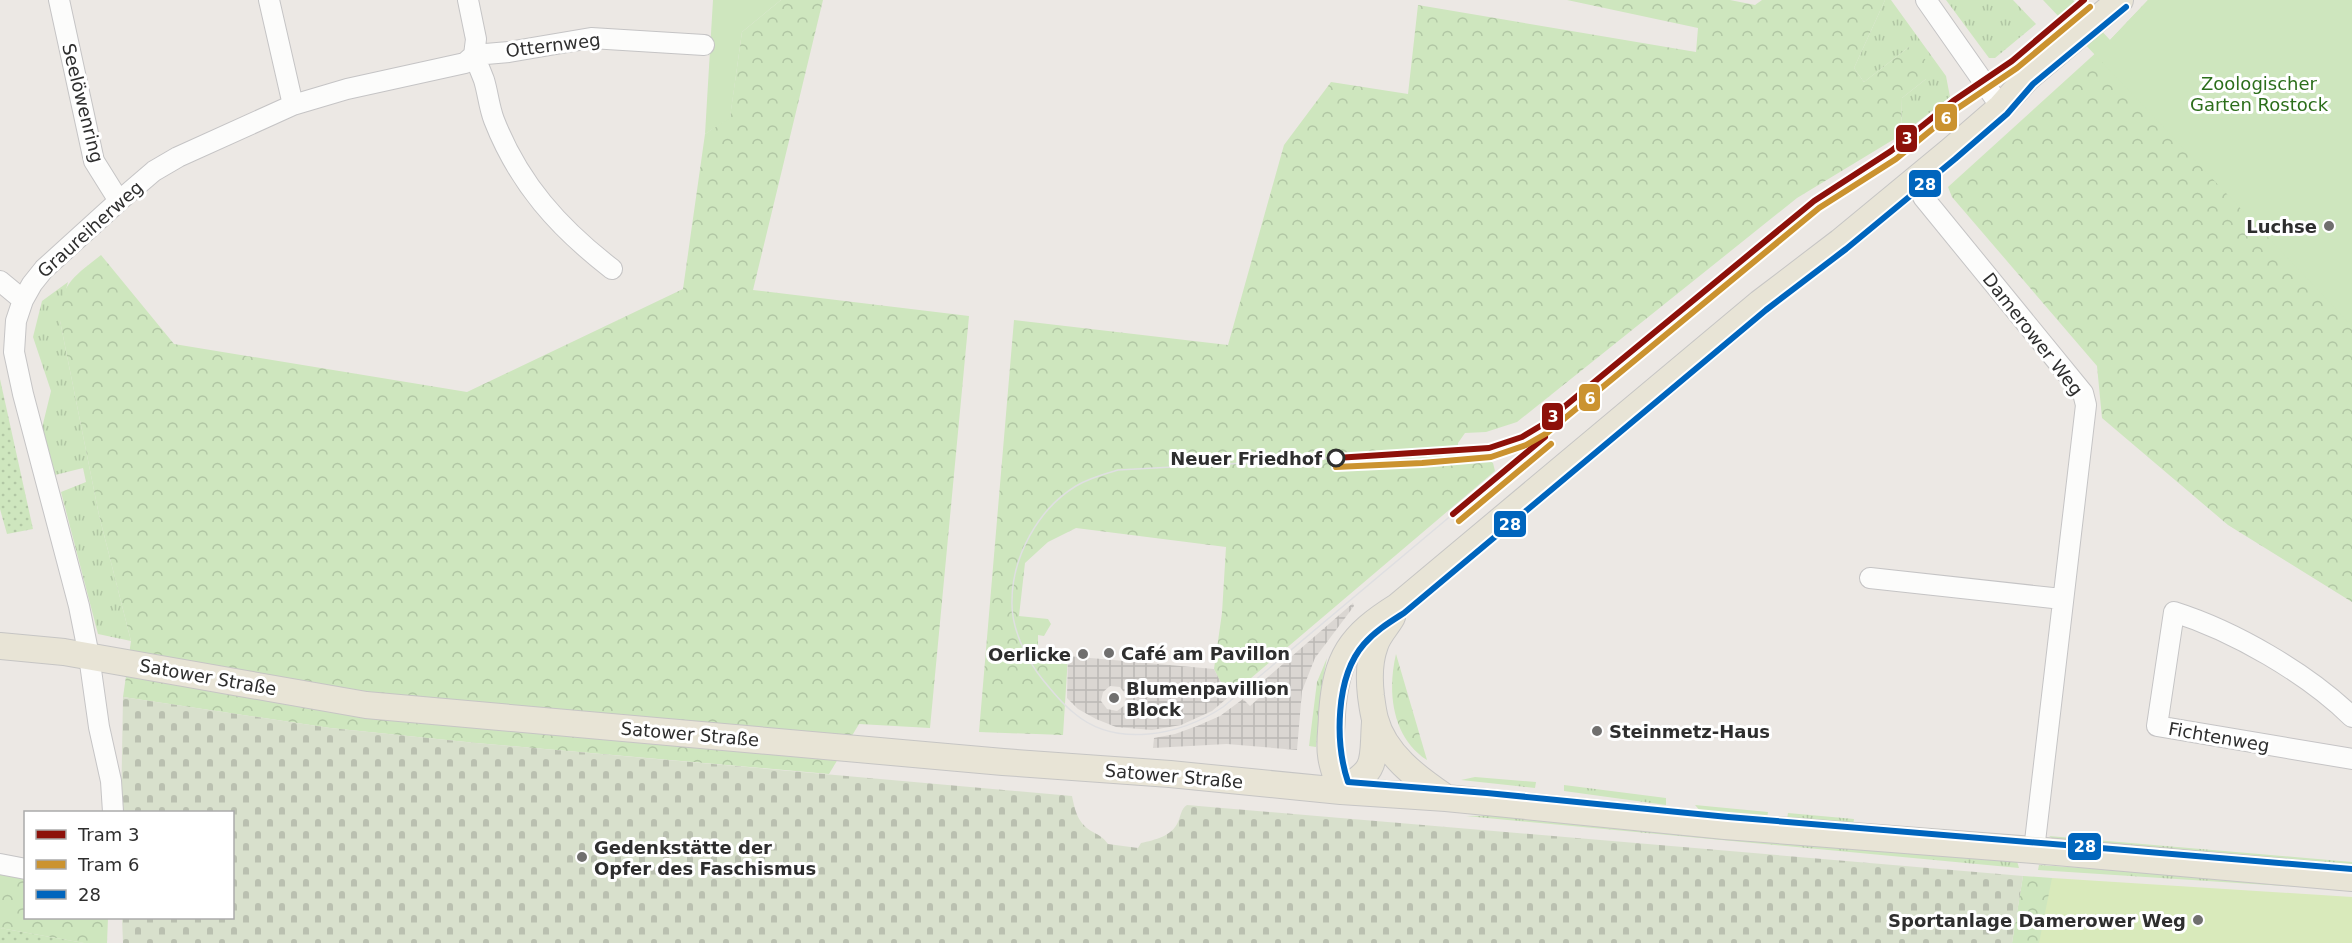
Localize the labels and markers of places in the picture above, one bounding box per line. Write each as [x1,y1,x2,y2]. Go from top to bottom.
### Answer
place label: Luchse [2246,216,2317,237]
marker: Luchse [2322,219,2336,233]
place label: Neuer Friedhof [1170,448,1322,469]
marker: Neuer Friedhof [1327,449,1345,467]
place label: Café am Pavillon [1121,643,1290,664]
place label: Oerlicke [988,644,1071,665]
marker: Café am Pavillon [1102,646,1116,660]
marker: Oerlicke [1076,647,1090,661]
place label: Blumenpavillion Block [1126,678,1289,720]
marker: Blumenpavillion Block [1107,691,1121,705]
place label: Steinmetz-Haus [1609,721,1770,742]
marker: Steinmetz-Haus [1590,724,1604,738]
place label: Gedenkstätte der Opfer des Faschismus [594,837,816,879]
marker: Gedenkstätte der Opfer des Faschismus [575,850,589,864]
place label: Sportanlage Damerower Weg [1888,910,2186,931]
marker: Sportanlage Damerower Weg [2191,913,2205,927]

